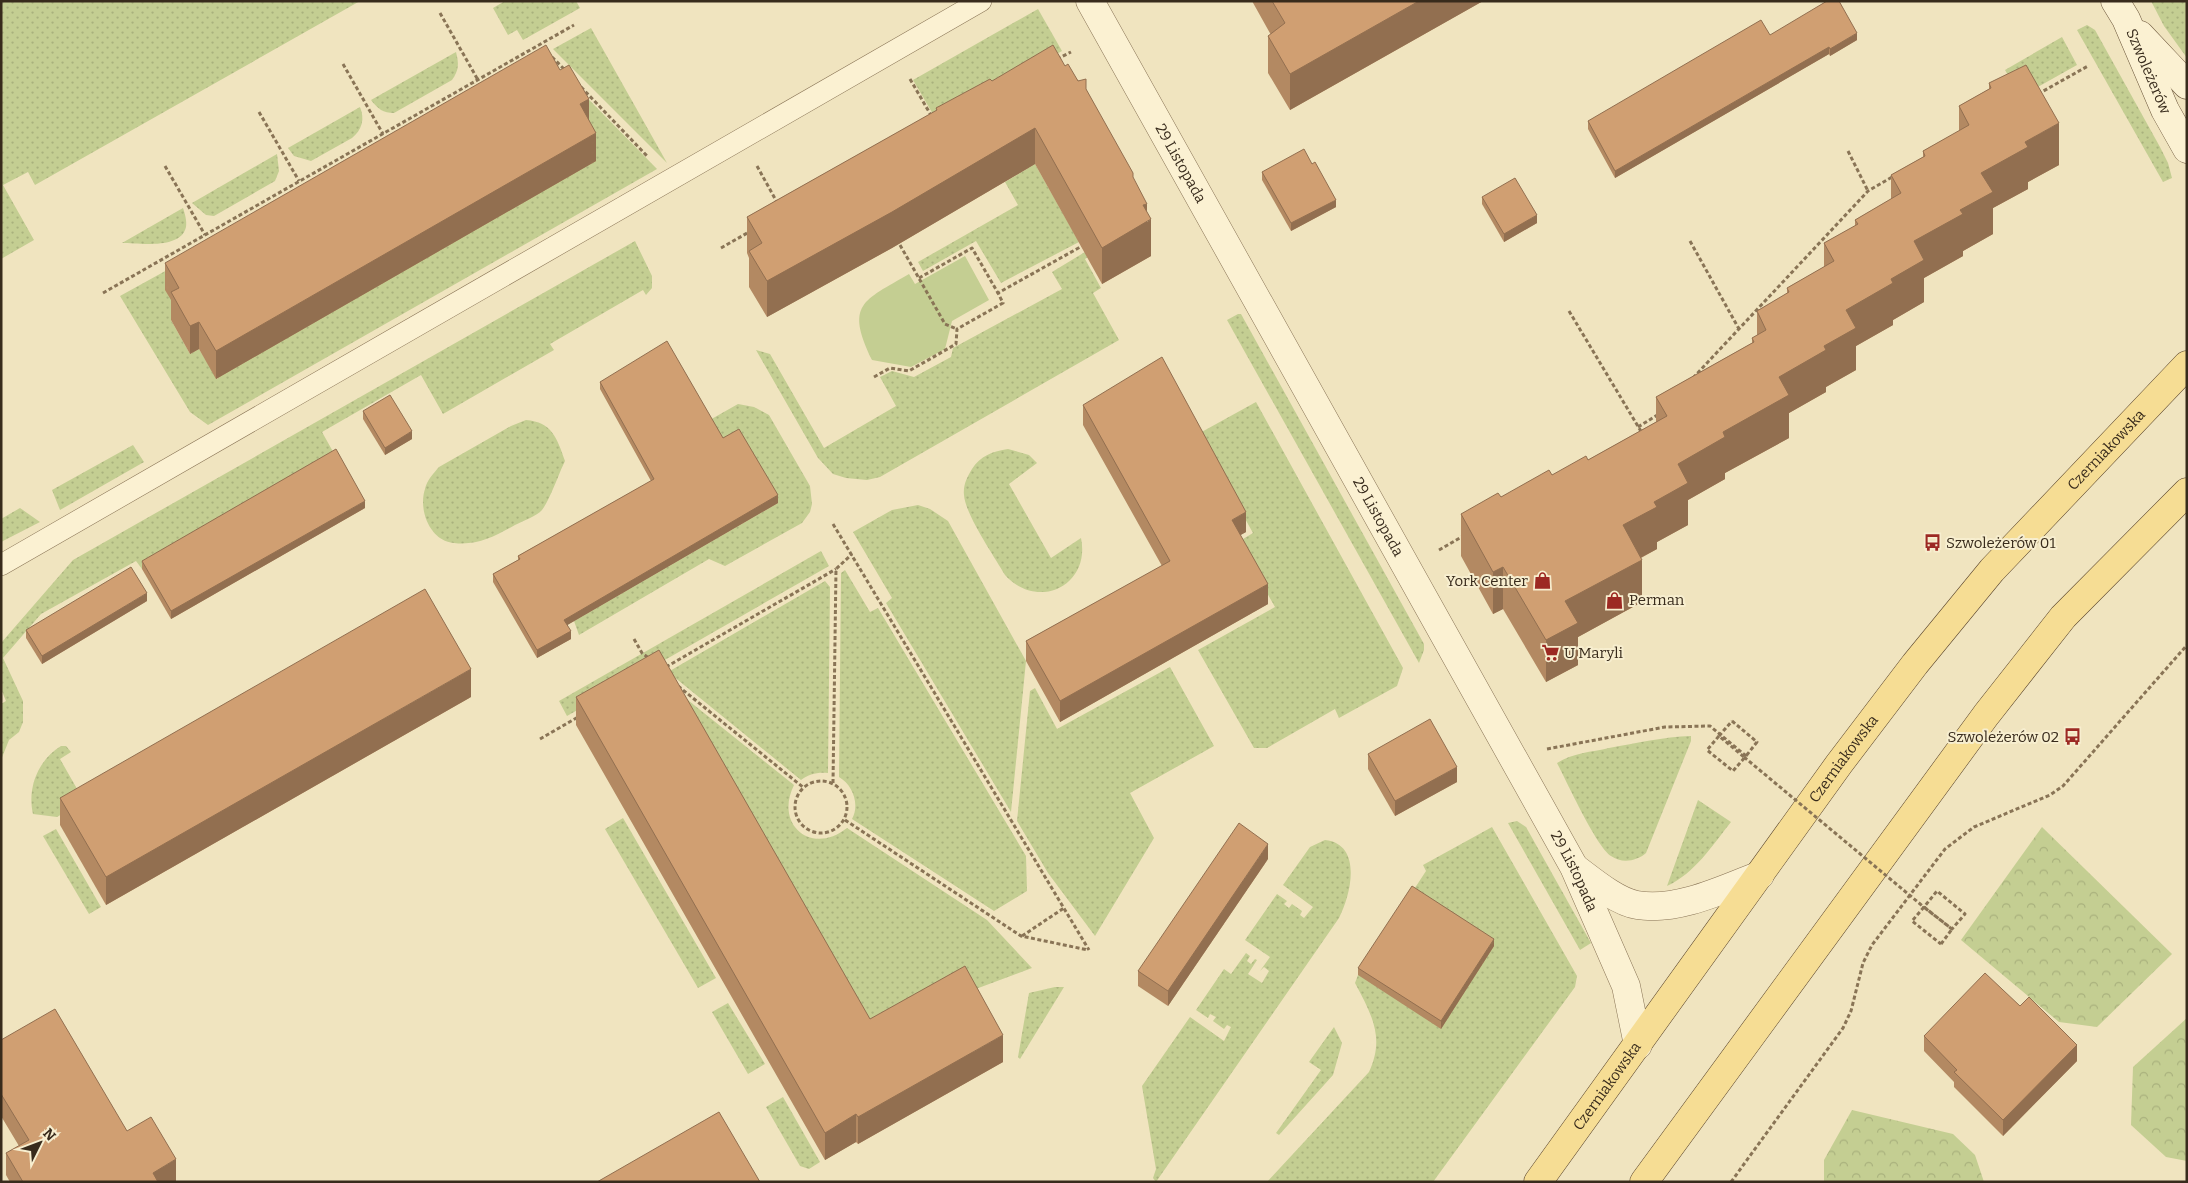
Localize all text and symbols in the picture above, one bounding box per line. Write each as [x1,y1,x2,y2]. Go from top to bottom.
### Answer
street label: Szwoleżerów [2122,26,2175,118]
street label: 29 Listopada [1152,121,1210,206]
street label: Czerniakowska [2064,406,2149,494]
street label: 29 Listopada [1349,474,1408,560]
bus stop icon: Szwoleżerów 01 [1922,533,1942,553]
place label: Szwoleżerów 01 [1946,534,2056,552]
shop icon: York Center [1532,571,1552,591]
place label: York Center [1446,572,1528,590]
shop icon: Perman [1605,590,1625,610]
place label: Perman [1629,591,1685,609]
supermarket icon: U Maryli [1540,643,1560,663]
place label: U Maryli [1564,644,1623,662]
street label: Czerniakowska [1805,711,1882,806]
bus stop icon: Szwoleżerów 02 [2063,727,2083,747]
place label: Szwoleżerów 02 [1947,728,2059,746]
street label: 29 Listopada [1547,828,1601,914]
street label: Czerniakowska [1569,1039,1645,1134]
north arrow [15,1118,65,1168]
text: N [39,1125,59,1144]

